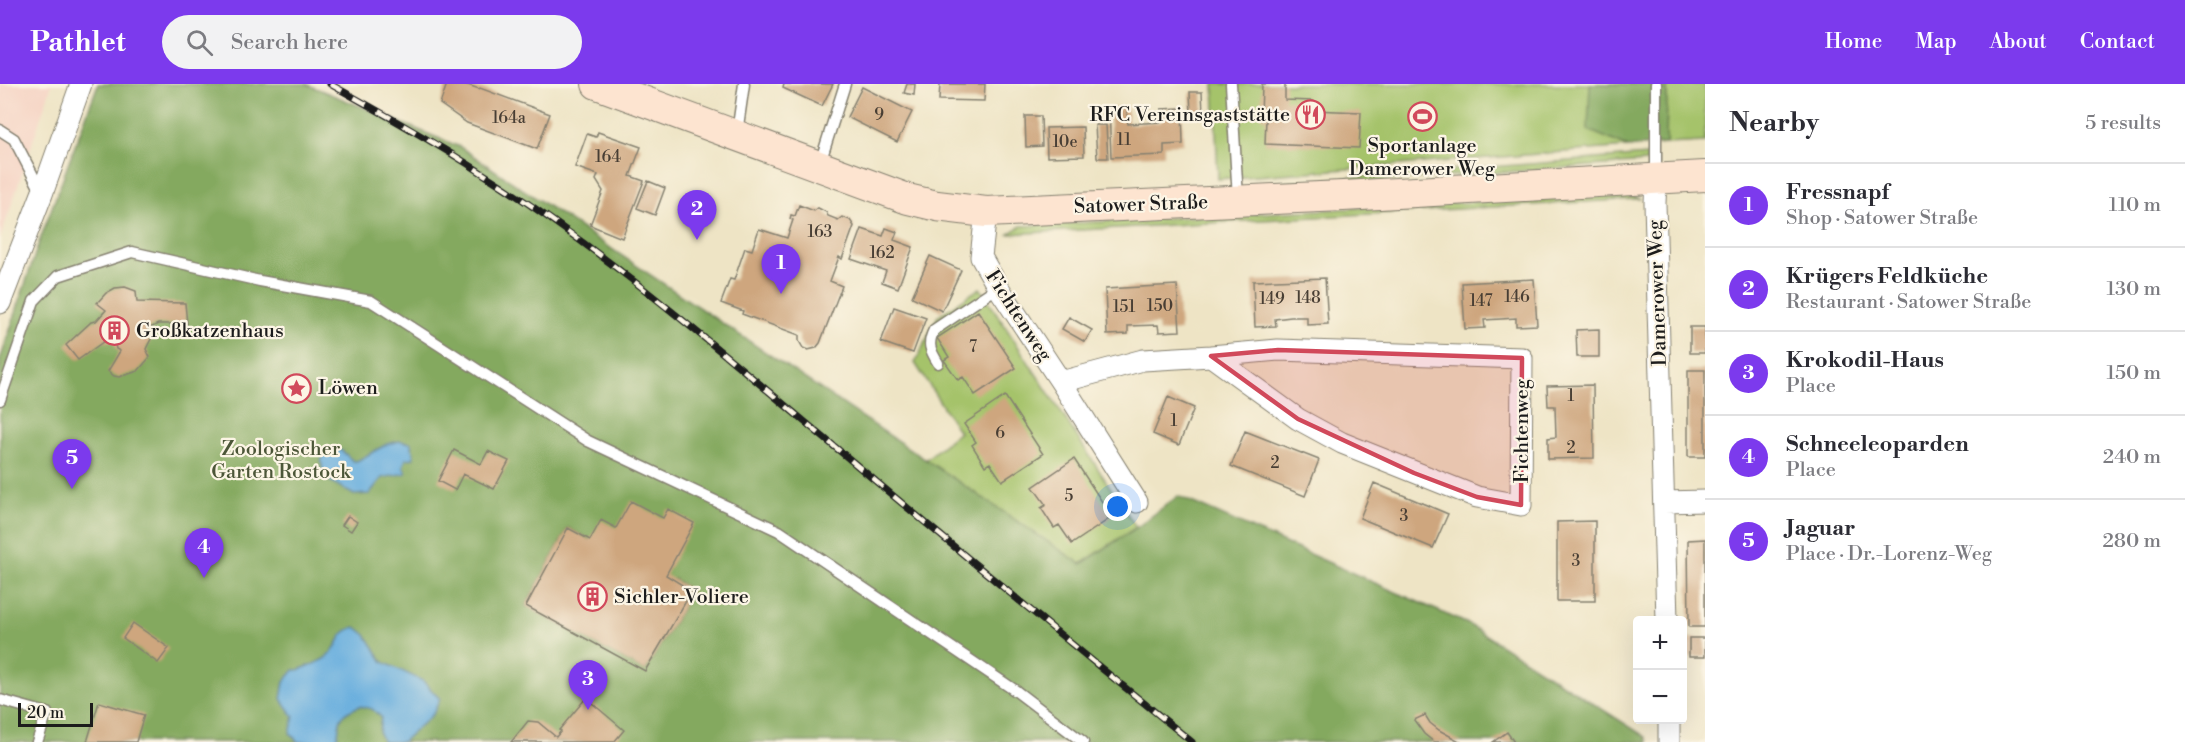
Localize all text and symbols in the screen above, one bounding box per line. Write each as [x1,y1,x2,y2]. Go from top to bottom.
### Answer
search box [162,15,582,69]
text: Pathlet [30,25,126,60]
icon: search [183,26,216,59]
text: Search here [231,29,348,56]
text: Home [1825,29,1882,55]
text: Map [1915,29,1957,55]
text: About [1990,29,2047,55]
text: Contact [2080,29,2155,55]
restaurant icon: RFC Vereinsgaststätte [1295,99,1327,131]
sports icon: Sportanlage Damerower Weg [1406,100,1438,132]
place label: RFC Vereinsgaststätte [1090,103,1290,128]
house number: 9 [874,105,884,125]
text: Nearby [1729,107,1819,139]
house number: 164a [492,108,527,128]
text: 5 results [2085,111,2161,136]
house number: 11 [1117,130,1131,150]
house number: 10e [1052,132,1078,152]
place label: Sportanlage Damerower Weg [1349,134,1496,182]
house number: 164 [595,147,621,167]
text: Fressnapf [1786,179,1889,206]
pin: 2 [678,190,716,240]
street label: Satower Straße [1073,190,1209,220]
text: 1 [1744,193,1753,218]
text: 110 m [2109,193,2161,218]
text: Shop · Satower Straße [1786,206,1978,231]
street label: Damerower Weg [1643,219,1673,367]
house number: 163 [808,222,833,242]
house number: 162 [869,243,895,263]
pin: 1 [762,244,800,294]
text: Krügers Feldküche [1786,263,1988,290]
street label: Fichtenweg [979,265,1057,367]
text: 2 [1742,277,1755,302]
text: 130 m [2106,277,2161,302]
house number: 146 [1504,287,1530,307]
house number: 148 [1295,288,1321,308]
house number: 149 [1259,289,1285,309]
text: Restaurant · Satower Straße [1786,290,2031,315]
house number: 147 [1469,291,1493,311]
house number: 150 [1147,296,1173,316]
house number: 151 [1113,297,1135,317]
building icon: Großkatzenhaus [99,315,131,347]
place label: Großkatzenhaus [136,319,284,344]
house number: 7 [969,337,977,357]
text: Krokodil-Haus [1786,347,1944,374]
text: 3 [1742,361,1755,386]
text: 150 m [2106,361,2161,386]
place icon: Löwen [281,372,313,404]
text: Place [1786,374,1836,399]
place label: Löwen [318,376,378,401]
street label: Fichtenweg [1510,378,1535,483]
house number: 1 [1568,386,1575,406]
house number: 1 [1171,411,1178,431]
house number: 6 [995,423,1005,443]
text: Schneeleoparden [1786,431,1969,458]
park label: Zoologischer Garten Rostock [211,437,352,485]
house number: 2 [1566,438,1576,458]
pin: 5 [52,440,92,489]
text: 4 [1742,445,1755,470]
text: 240 m [2103,445,2161,470]
house number: 2 [1270,453,1280,473]
text: Place [1786,458,1836,483]
house number: 5 [1065,486,1074,506]
your location [1103,492,1132,521]
house number: 3 [1400,506,1409,526]
text: Jaguar [1786,515,1855,542]
pin: 4 [184,528,224,578]
text: 5 [1742,529,1755,554]
text: 280 m [2102,529,2161,554]
text: Place · Dr.-Lorenz-Weg [1786,542,1992,567]
house number: 3 [1572,551,1581,571]
building icon: Sichler-Voliere [577,581,609,613]
place label: Sichler-Voliere [614,585,749,610]
map controls [1633,616,1687,724]
button: + [1633,616,1687,670]
pin: 3 [568,660,608,710]
button: − [1633,670,1687,724]
scale bar [18,700,93,728]
text: 20 m [27,703,64,723]

